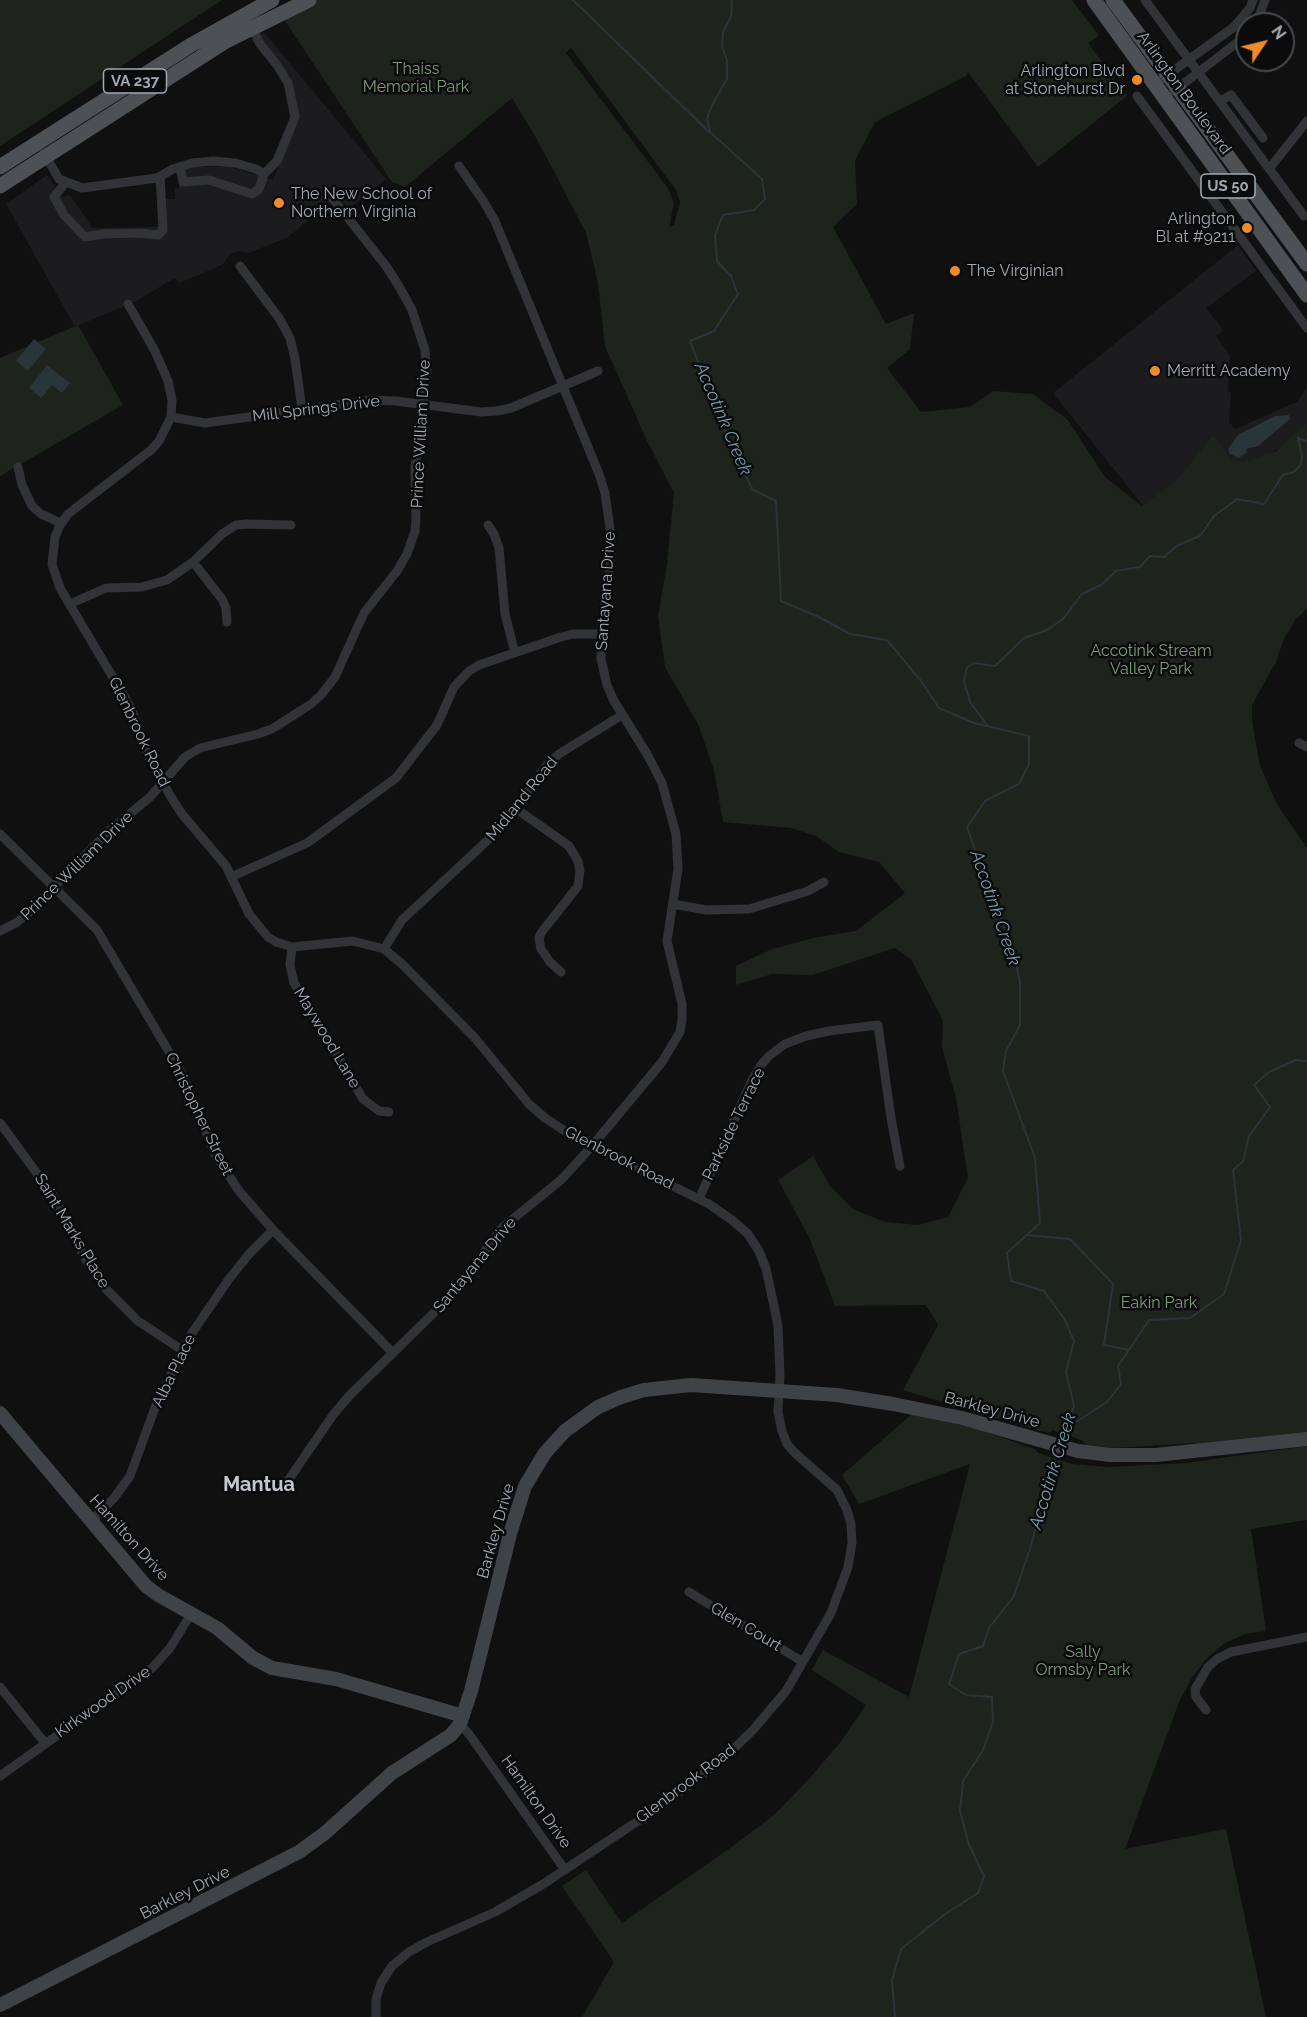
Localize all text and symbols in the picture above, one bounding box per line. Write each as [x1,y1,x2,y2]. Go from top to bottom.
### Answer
north arrow [1235,12,1295,72]
text: N [1267,22,1290,43]
street label: Arlington Boulevard [1133,28,1235,158]
park label: Thaiss Memorial Park [363,59,469,97]
place label: Arlington Blvd at Stonehurst Dr [1005,61,1125,99]
road number: VA 237 [104,69,166,93]
marker: Arlington Blvd at Stonehurst Dr [1130,73,1144,87]
road number: US 50 [1201,174,1255,198]
place label: The New School of Northern Virginia [291,184,432,222]
marker: The New School of Northern Virginia [272,196,286,210]
place label: Arlington Bl at #9211 [1156,209,1235,247]
marker: Arlington Bl at #9211 [1240,221,1254,235]
place label: The Virginian [967,261,1064,281]
marker: The Virginian [948,264,962,278]
street label: Prince William Drive [408,359,434,509]
water label: Accotink Creek [689,359,757,479]
place label: Merritt Academy [1167,361,1290,381]
marker: Merritt Academy [1148,364,1162,378]
street label: Mill Springs Drive [251,392,381,426]
street label: Santayana Drive [592,531,620,651]
park label: Accotink Stream Valley Park [1090,641,1212,679]
street label: Glenbrook Road [104,674,174,790]
street label: Midland Road [482,753,562,845]
street label: Prince William Drive [17,807,137,925]
water label: Accotink Creek [965,847,1025,969]
street label: Maywood Lane [290,984,364,1092]
street label: Christopher Street [161,1049,237,1179]
street label: Parkside Terrace [698,1065,770,1183]
street label: Glenbrook Road [561,1122,677,1194]
street label: Saint Marks Place [30,1170,114,1292]
street label: Santayana Drive [429,1213,521,1317]
park label: Eakin Park [1121,1293,1197,1313]
street label: Alba Place [148,1331,200,1411]
street label: Barkley Drive [942,1388,1042,1432]
water label: Accotink Creek [1025,1410,1081,1532]
district label: Mantua [223,1473,295,1497]
street label: Barkley Drive [473,1481,519,1581]
street label: Hamilton Drive [85,1491,173,1585]
street label: Glen Court [707,1598,785,1656]
park label: Sally Ormsby Park [1035,1642,1131,1680]
street label: Kirkwood Drive [52,1662,154,1742]
street label: Glenbrook Road [632,1740,740,1828]
street label: Hamilton Drive [497,1752,575,1852]
street label: Barkley Drive [137,1862,233,1924]

